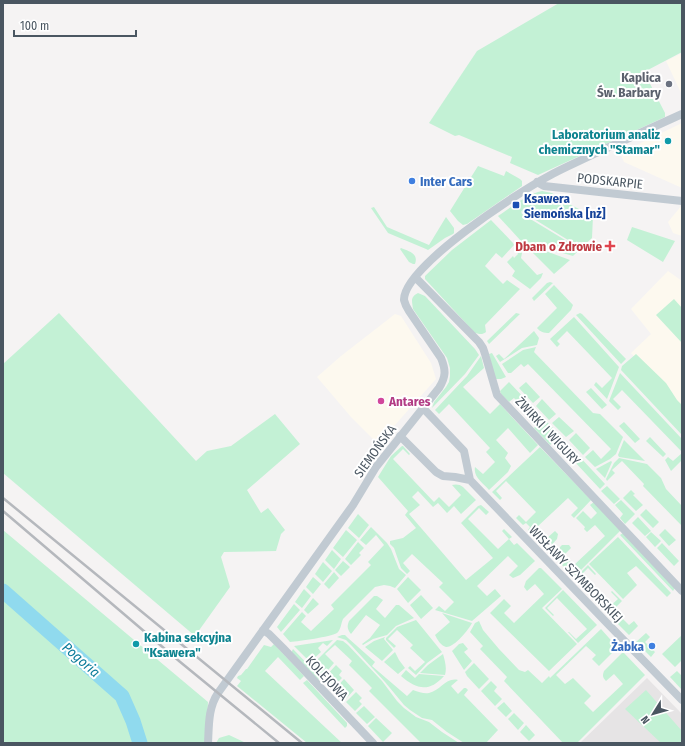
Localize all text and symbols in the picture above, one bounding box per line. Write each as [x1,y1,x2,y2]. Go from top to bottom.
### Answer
scale bar [14,12,136,38]
text: 100 m [20,19,49,33]
place label: Kaplica Św. Barbary [597,70,662,100]
marker: Kaplica Św. Barbary [664,79,674,89]
place label: Laboratorium analiz chemicznych "Stamar" [539,127,661,157]
marker: Laboratorium analiz chemicznych "Stamar" [663,136,673,146]
street label: PODSKARPIE [576,170,644,192]
place label: Inter Cars [420,174,472,189]
marker: Inter Cars [407,176,417,186]
place label: Ksawera Siemońska [nż] [524,191,606,221]
marker: Ksawera Siemońska [nż] [511,200,521,210]
place label: Dbam o Zdrowie [515,239,602,254]
marker: Dbam o Zdrowie [605,241,615,251]
place label: Antares [388,394,431,409]
street label: ŻWIRKI I WIGURY [513,394,584,469]
marker: Antares [376,396,386,406]
street label: SIEMOŃSKA [351,422,399,480]
street label: WISŁAWY SZYMBORSKIEJ [526,523,626,625]
place label: Kabina sekcyjna "Ksawera" [144,630,232,660]
water label: Pogoria [59,639,103,681]
marker: Kabina sekcyjna "Ksawera" [131,639,141,649]
place label: Żabka [611,639,645,654]
marker: Żabka [647,641,657,651]
street label: KOLEJOWA [303,653,351,703]
north arrow [633,694,673,734]
text: N [638,713,653,726]

